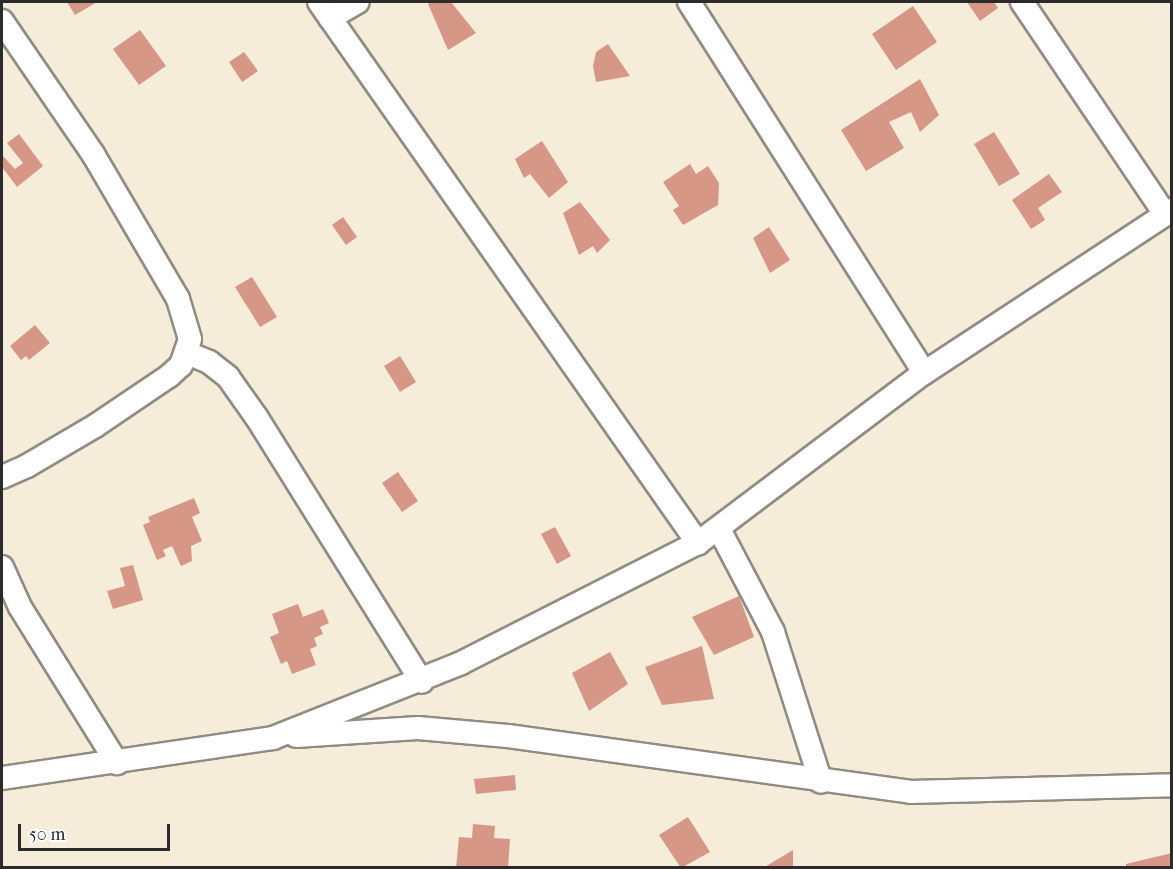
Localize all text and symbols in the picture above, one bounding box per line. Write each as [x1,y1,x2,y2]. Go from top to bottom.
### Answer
scale bar [21,812,172,850]
text: 50 m [29,824,65,845]

